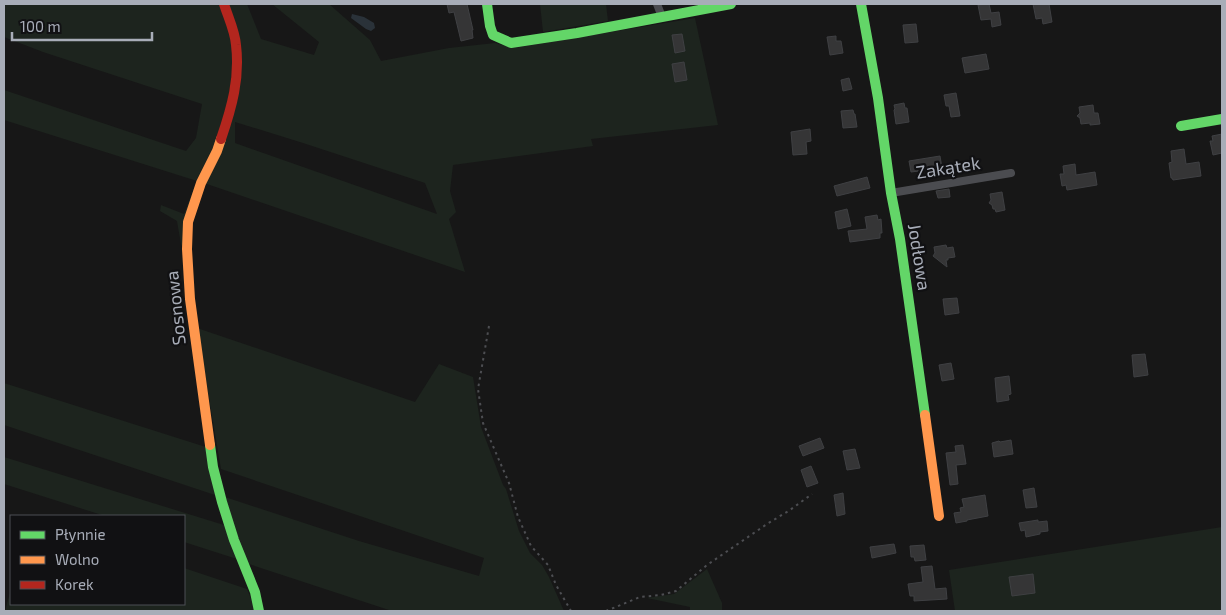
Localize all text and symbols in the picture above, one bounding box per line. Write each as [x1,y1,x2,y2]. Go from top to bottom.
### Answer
scale bar [12,10,152,42]
text: 100 m [20,17,61,35]
street label: Zakątek [914,151,982,183]
street label: Jodłowa [904,222,936,292]
street label: Sosnowa [160,270,190,346]
legend [10,515,185,605]
text: Płynnie [55,525,106,543]
text: Wolno [55,550,99,568]
text: Korek [55,575,94,593]

